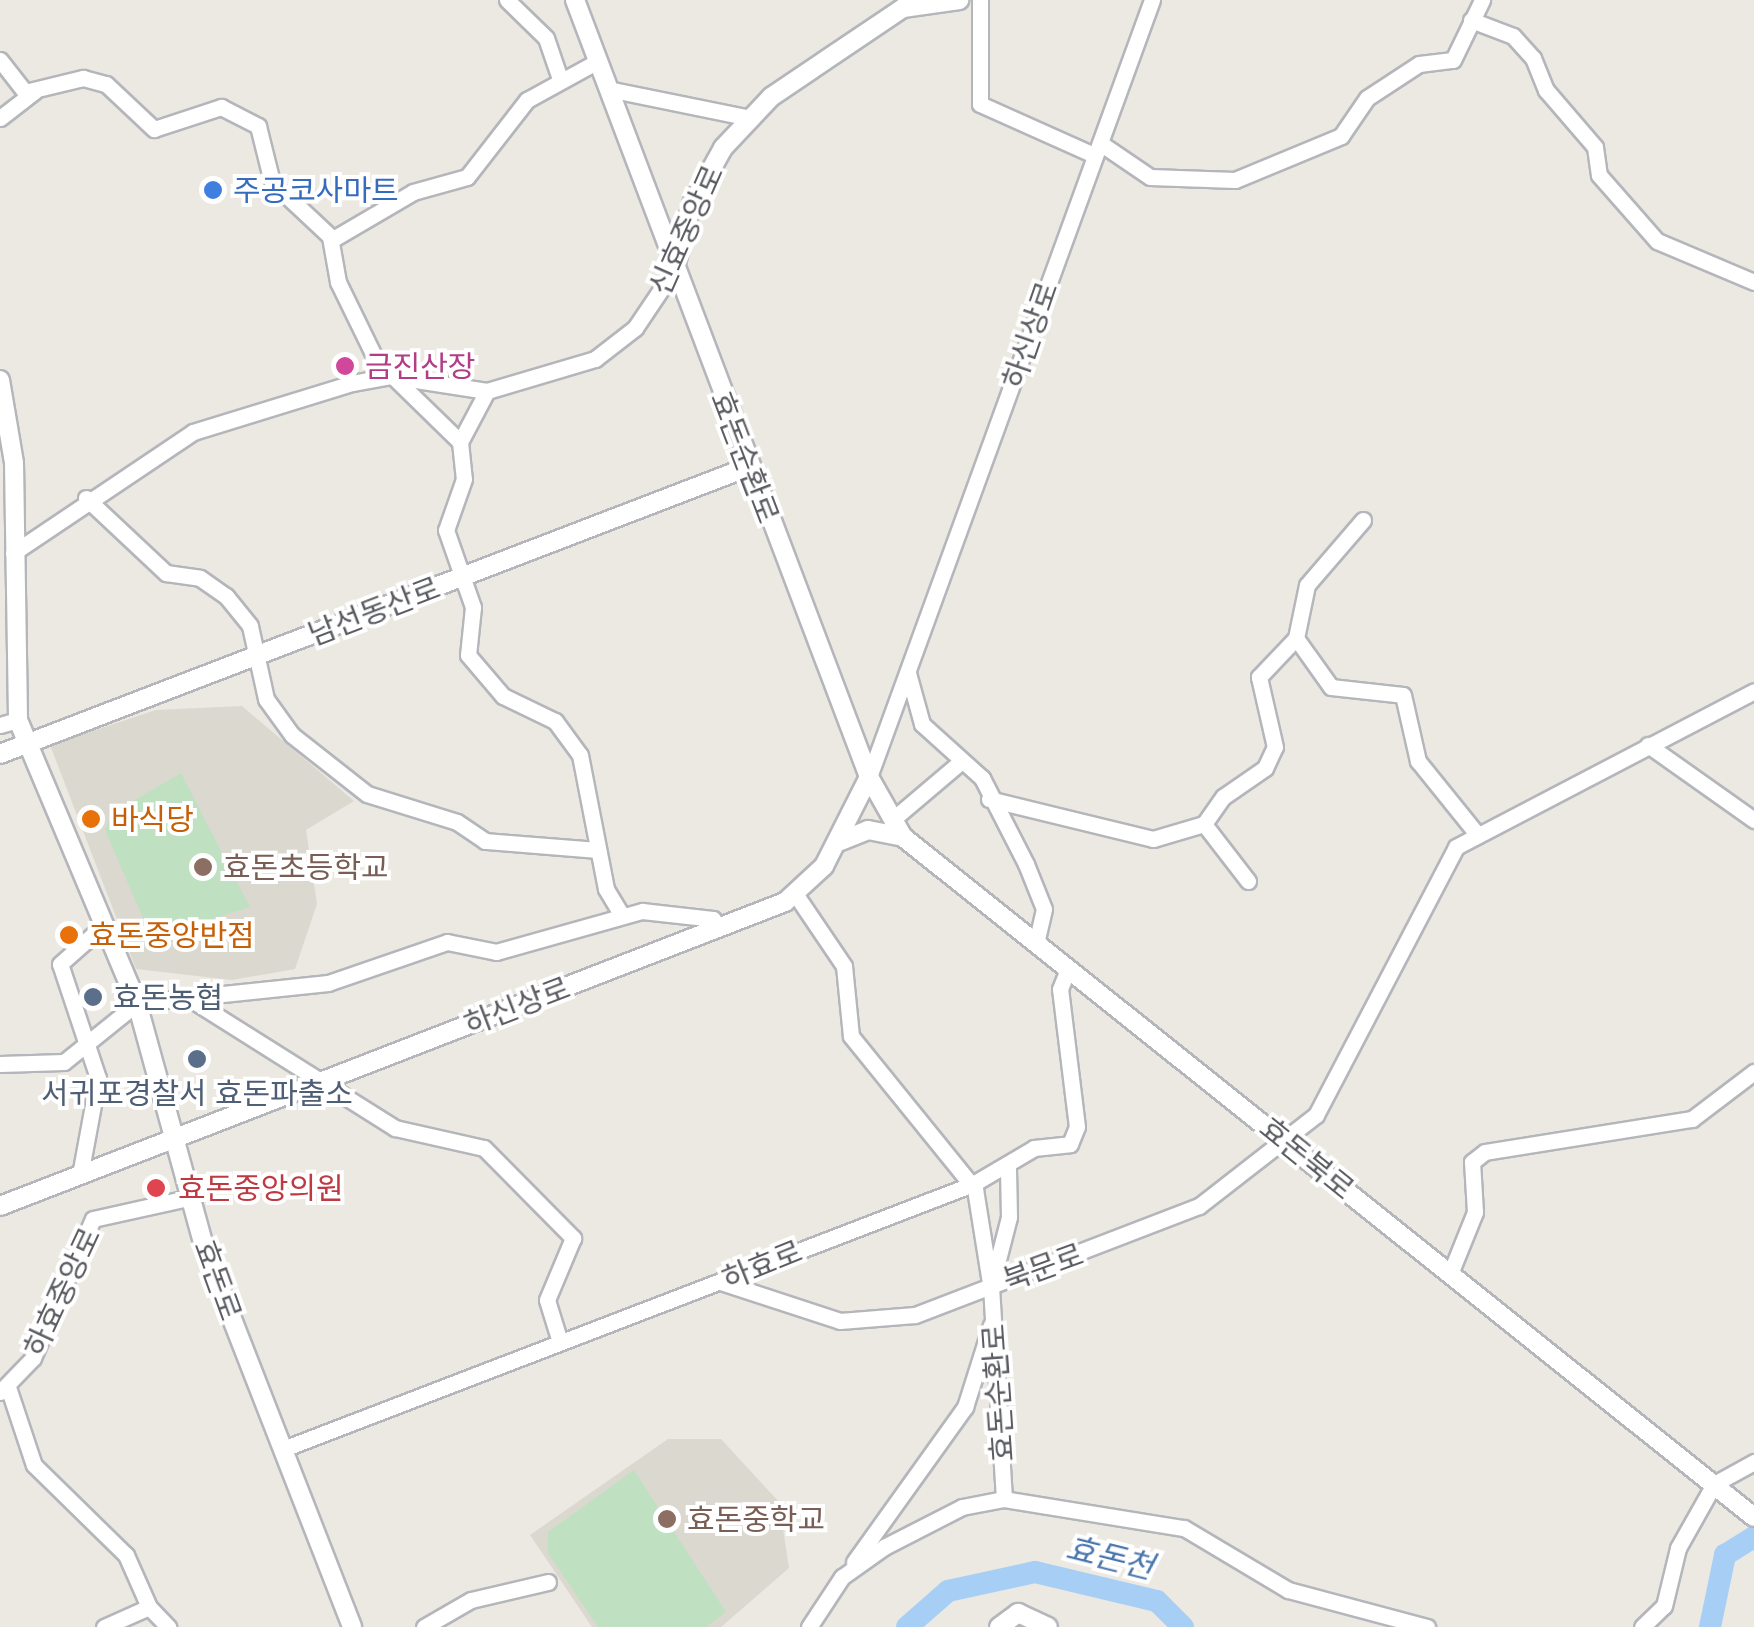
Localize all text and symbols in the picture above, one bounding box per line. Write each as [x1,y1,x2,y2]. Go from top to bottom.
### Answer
street label: 신효중앙로 [641,160,731,300]
place label: 주공코사마트 [233,172,399,208]
marker: 주공코사마트 [202,179,224,201]
street label: 하신상로 [995,277,1065,393]
place label: 금진산장 [365,348,475,384]
marker: 금진산장 [334,355,356,377]
street label: 효돈순환로 [703,386,787,528]
street label: 남선동산로 [303,569,445,653]
place label: 바식당 [111,801,194,837]
marker: 바식당 [80,808,102,830]
place label: 효돈초등학교 [223,849,389,885]
marker: 효돈초등학교 [192,856,214,878]
place label: 효돈중앙반점 [89,917,255,953]
marker: 효돈중앙반점 [58,924,80,946]
street label: 하신상로 [459,969,575,1043]
place label: 효돈농협 [113,979,223,1015]
marker: 효돈농협 [82,986,104,1008]
marker: 서귀포경찰서 효돈파출소 [186,1048,208,1070]
place label: 서귀포경찰서 효돈파출소 [41,1075,353,1111]
street label: 효돈북로 [1253,1109,1361,1207]
place label: 효돈중앙의원 [178,1170,344,1206]
marker: 효돈중앙의원 [143,1175,169,1201]
street label: 하효중앙로 [17,1222,107,1362]
street label: 하효로 [717,1233,807,1297]
street label: 효돈로 [187,1235,249,1325]
street label: 북문로 [998,1236,1088,1298]
street label: 효돈순환로 [975,1323,1021,1463]
place label: 효돈중학교 [687,1501,825,1537]
marker: 효돈중학교 [656,1508,678,1530]
water label: 효돈천 [1063,1528,1157,1586]

